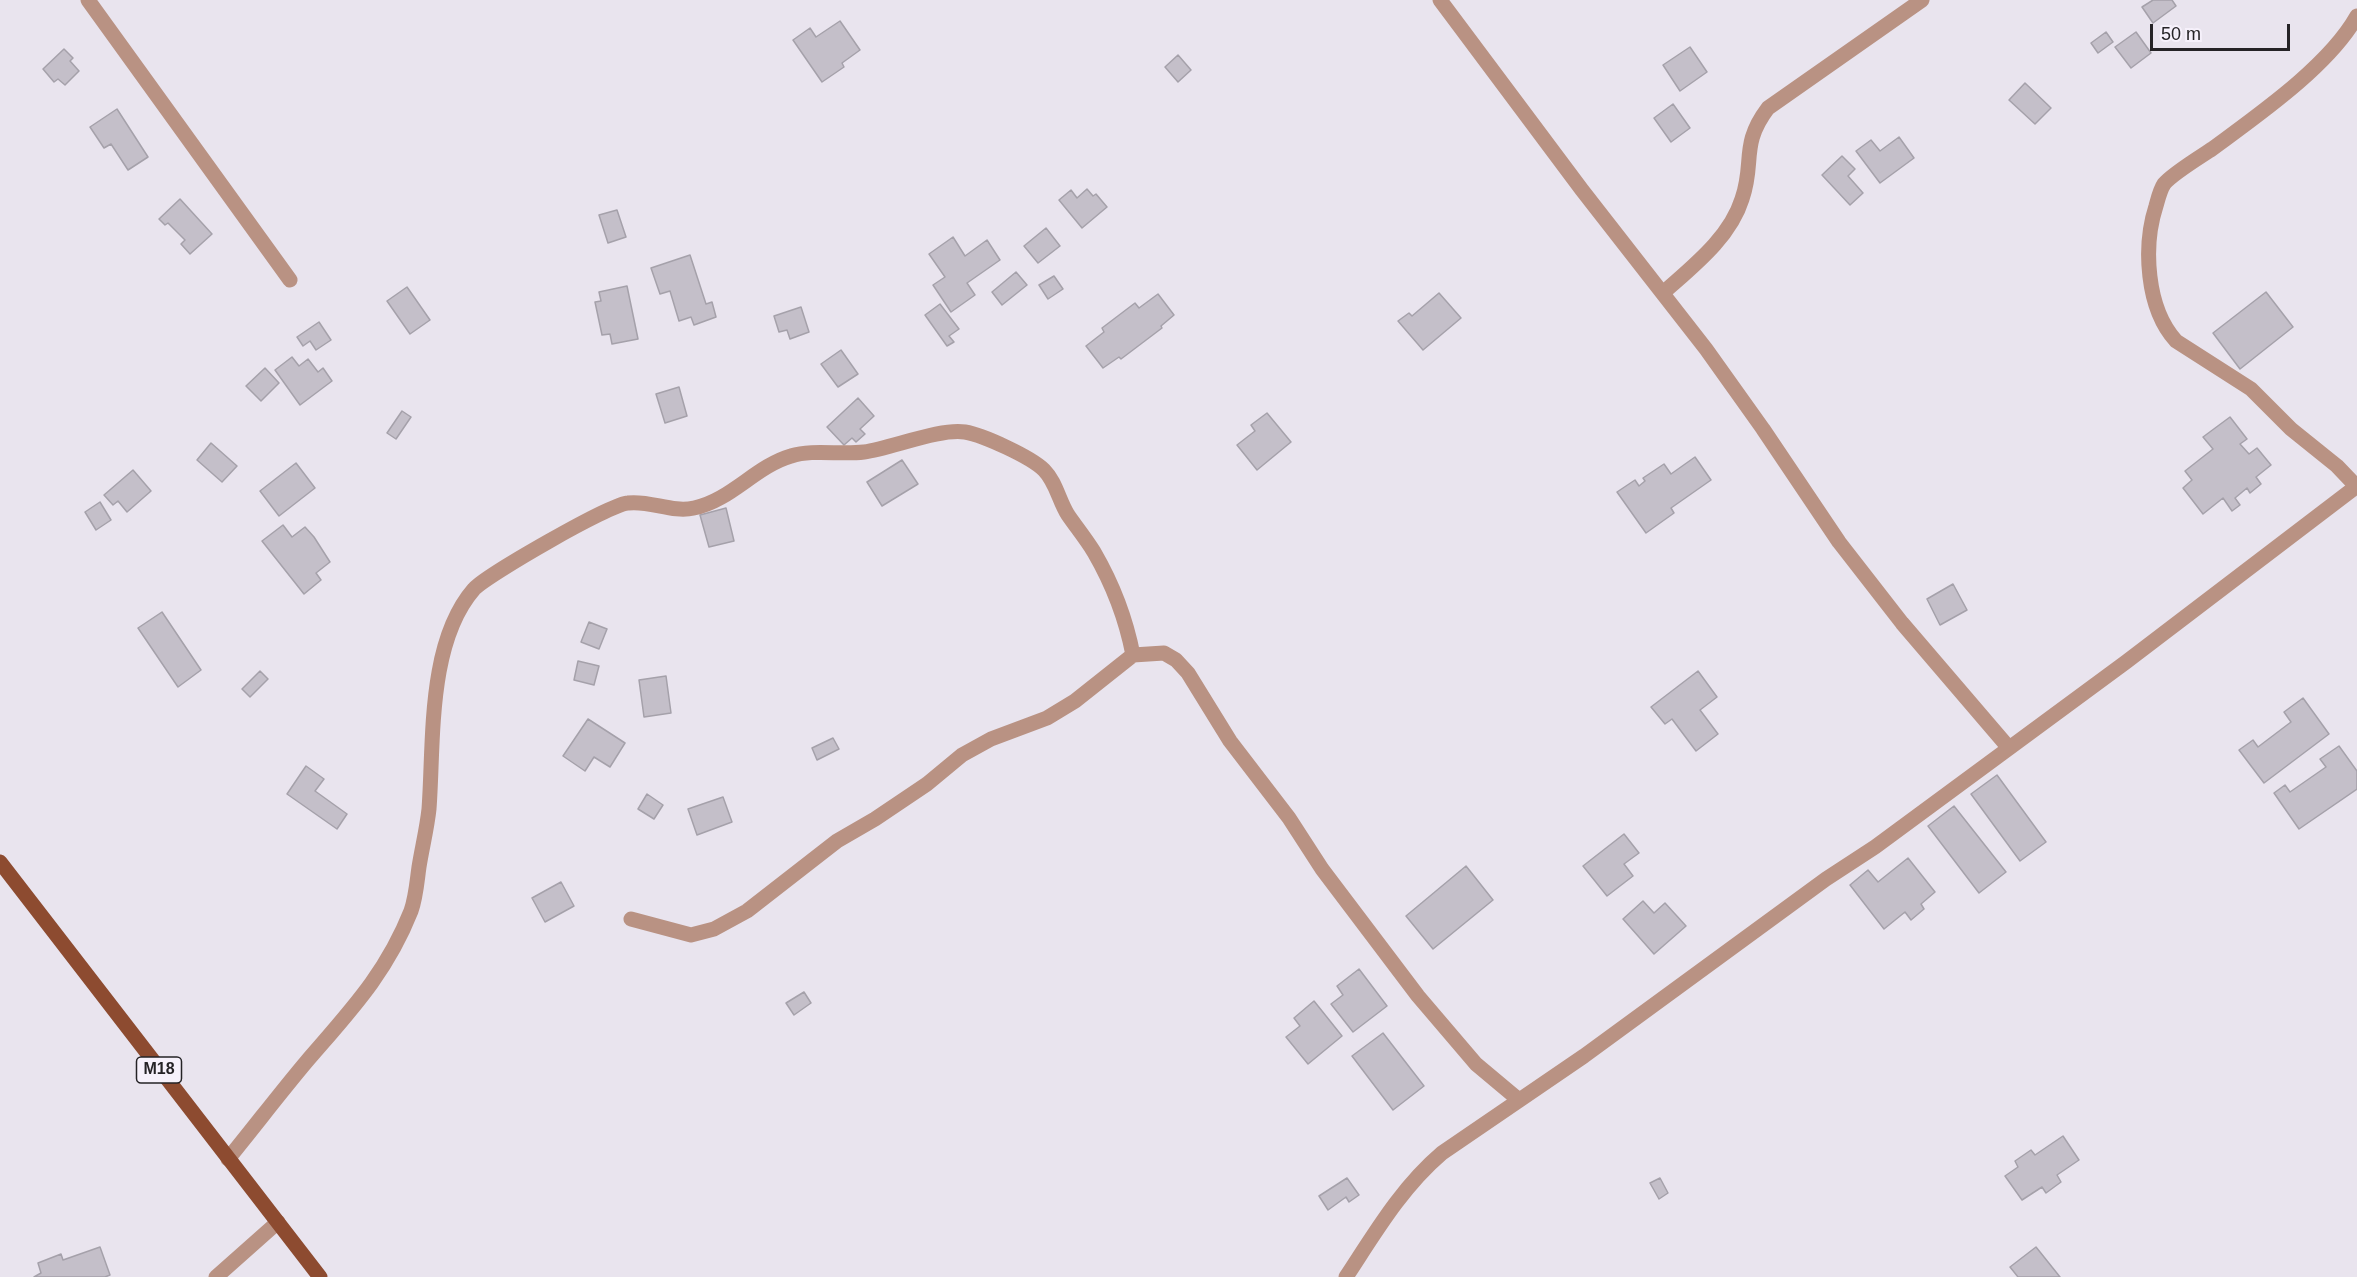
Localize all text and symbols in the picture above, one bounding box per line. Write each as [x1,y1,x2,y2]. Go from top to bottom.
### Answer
scale bar [2153,12,2292,50]
text: 50 m [2161,24,2201,44]
road number: M18 [136,1057,182,1083]

